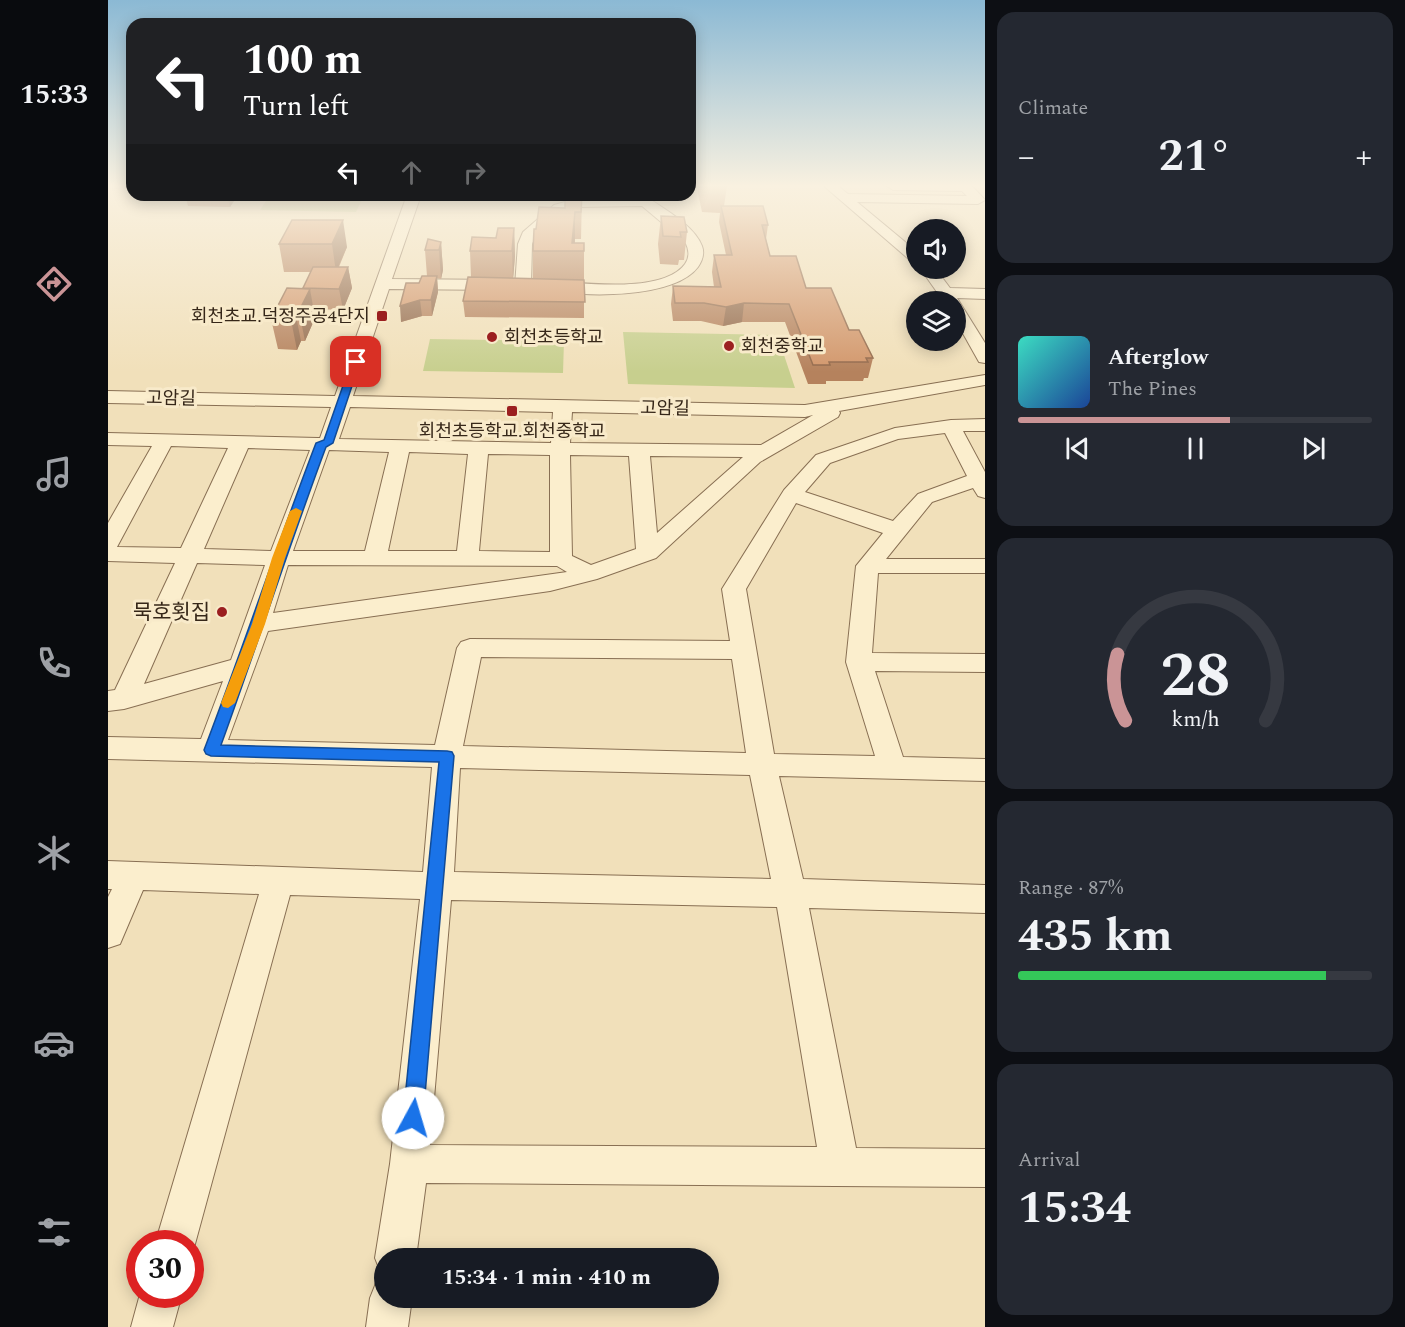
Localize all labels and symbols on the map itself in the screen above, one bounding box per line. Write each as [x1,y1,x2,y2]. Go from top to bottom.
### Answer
place label: 회천초교.덕정주공4단지 [191,303,370,330]
marker: 회천초교.덕정주공4단지 [375,309,389,323]
place label: 회천초등학교 [504,324,603,351]
marker: 회천초등학교 [485,330,499,344]
place label: 회천중학교 [741,333,824,360]
pin [330,336,381,387]
marker: 회천중학교 [722,339,736,353]
street label: 고암길 [146,385,196,412]
street label: 고암길 [640,395,690,422]
marker: 회천초등학교.회천중학교 [505,404,519,418]
place label: 회천초등학교.회천중학교 [419,418,605,445]
place label: 묵호횟집 [133,597,210,629]
marker: 묵호횟집 [215,605,229,619]
position arrow [381,1086,445,1150]
speed limit sign: 30 [126,1230,204,1308]

